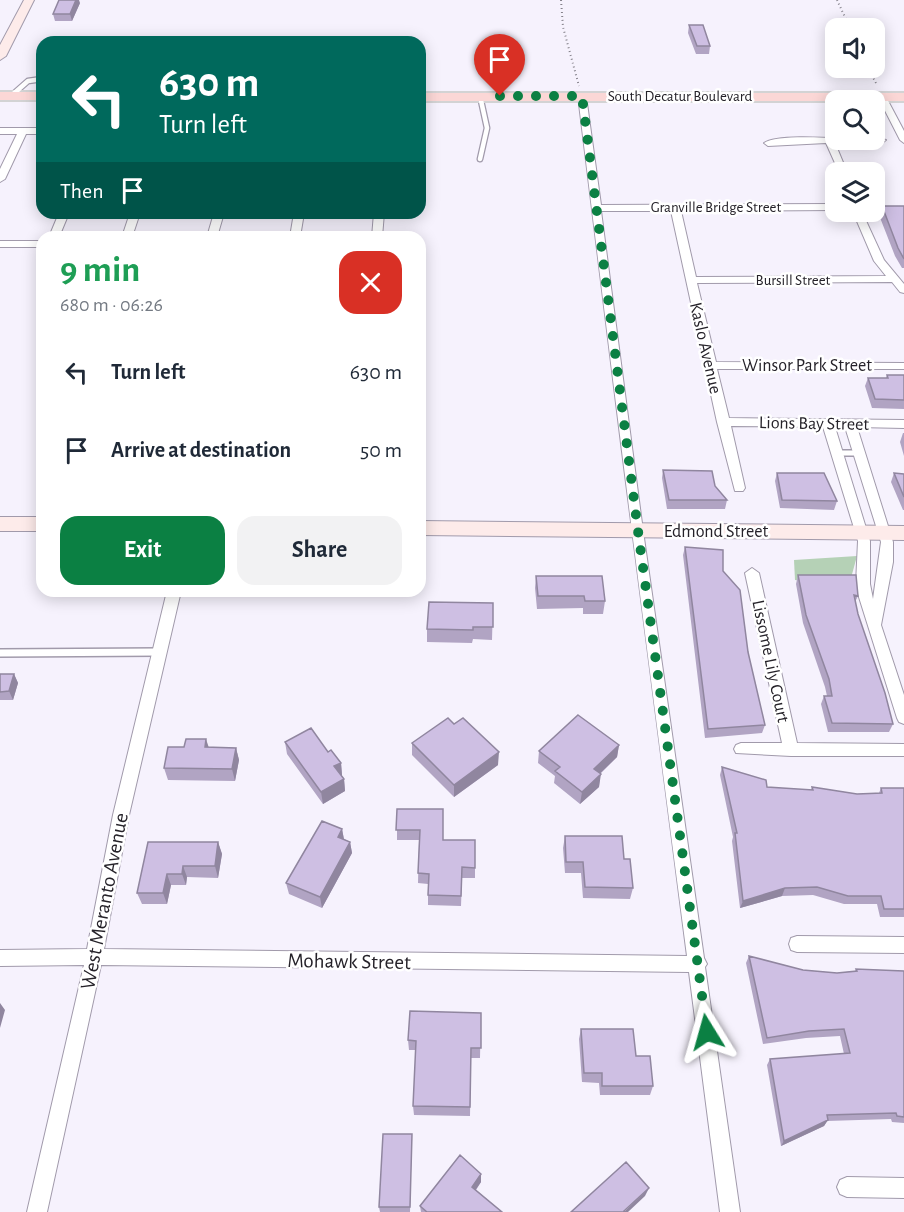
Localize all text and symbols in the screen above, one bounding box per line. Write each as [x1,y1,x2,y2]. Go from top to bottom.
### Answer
map controls [825,18,885,222]
button: sound [825,18,885,78]
pin [474,34,525,96]
icon: arrive [483,43,516,76]
icon: left [60,60,138,138]
text: 630 m [159,62,260,104]
street label: South Decatur Boulevard [608,89,753,104]
button: search [825,90,885,150]
text: Turn left [159,111,247,138]
button: layers [825,162,885,222]
icon: arrive [116,174,149,207]
text: Then [60,180,104,202]
street label: Granville Bridge Street [651,200,781,215]
button: close [339,251,402,314]
text: 9 min [60,252,140,288]
street label: Bursill Street [756,273,831,288]
text: 680 m · 06:26 [60,295,163,315]
street label: Kaslo Avenue [686,301,724,396]
icon: left [60,356,93,389]
street label: Winsor Park Street [742,357,872,375]
text: Turn left [111,361,185,383]
text: 630 m [350,361,402,383]
street label: Lions Bay Street [759,414,869,434]
icon: arrive [60,434,93,467]
text: Arrive at destination [111,439,291,461]
text: 50 m [360,439,402,461]
button: Exit [60,516,225,585]
button: Share [237,516,402,585]
street label: Edmond Street [664,523,769,541]
street label: Lissome Lily Court [748,598,792,724]
street label: West Meranto Avenue [77,811,132,991]
street label: Mohawk Street [287,950,411,973]
position arrow [675,1000,739,1064]

